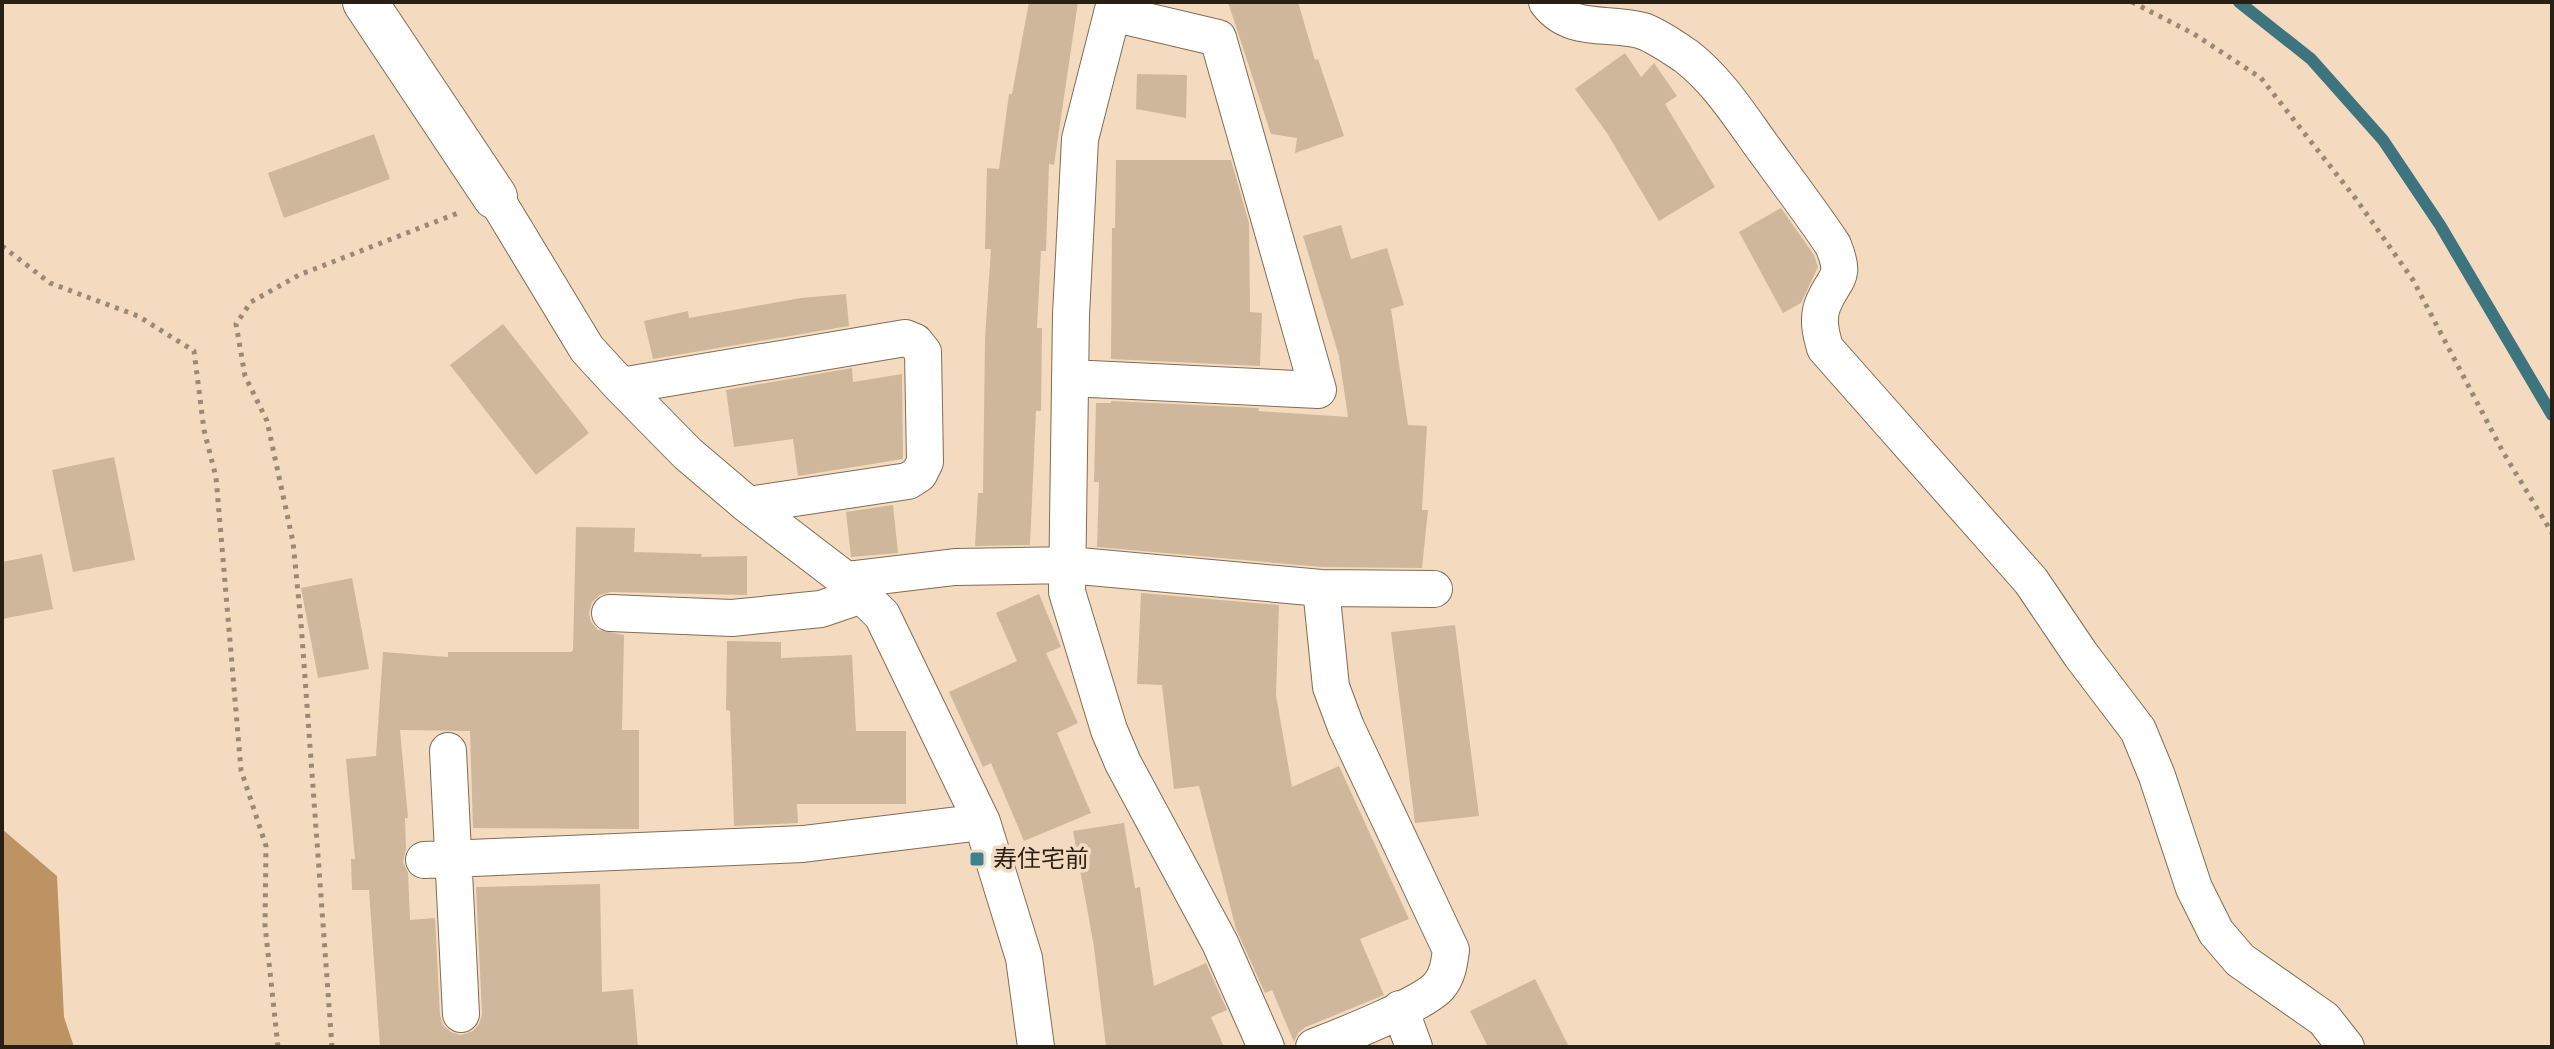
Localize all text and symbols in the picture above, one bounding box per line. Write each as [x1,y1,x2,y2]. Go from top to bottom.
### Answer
place label: 寿住宅前 [993,842,1089,875]
marker: 寿住宅前 [968,850,986,868]

